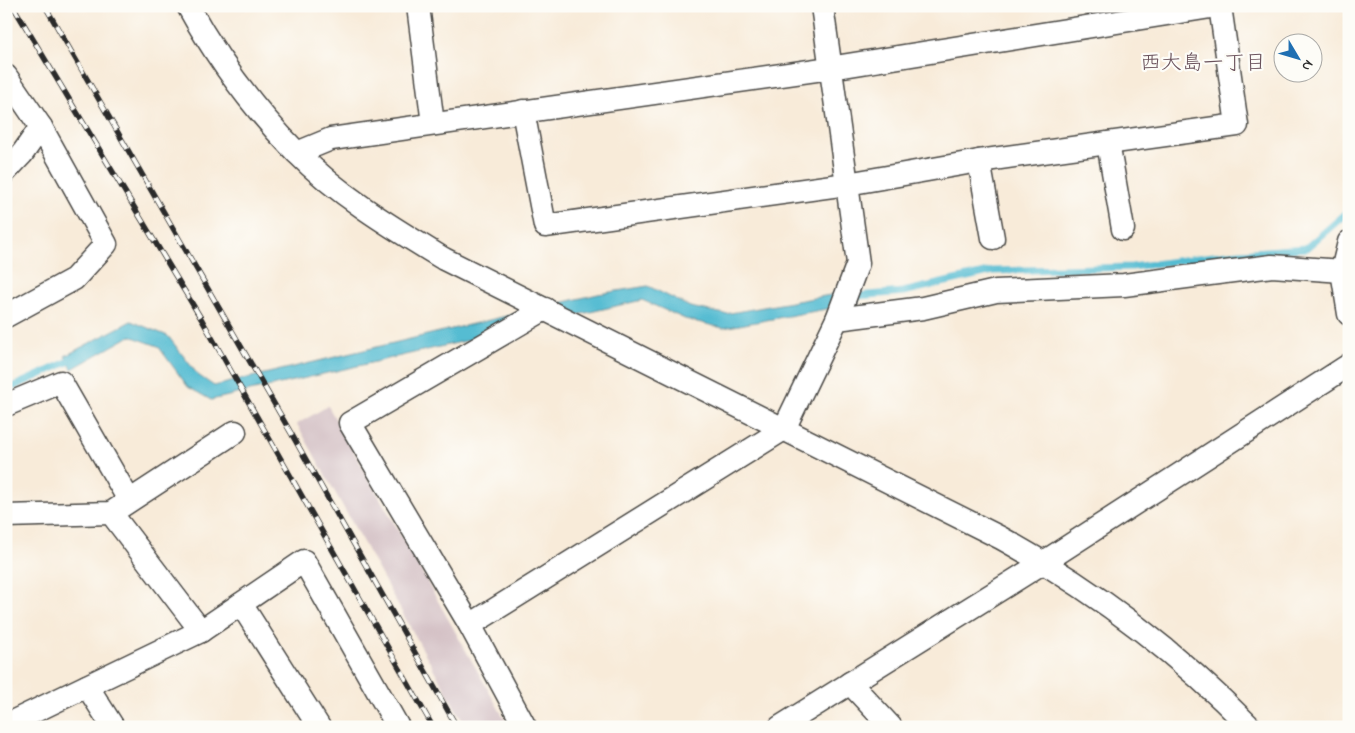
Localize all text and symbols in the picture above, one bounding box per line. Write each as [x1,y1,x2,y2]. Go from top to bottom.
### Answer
north arrow [1272,32,1322,82]
district label: 西大島一丁目 [1140,49,1266,79]
text: N [1296,55,1318,75]

